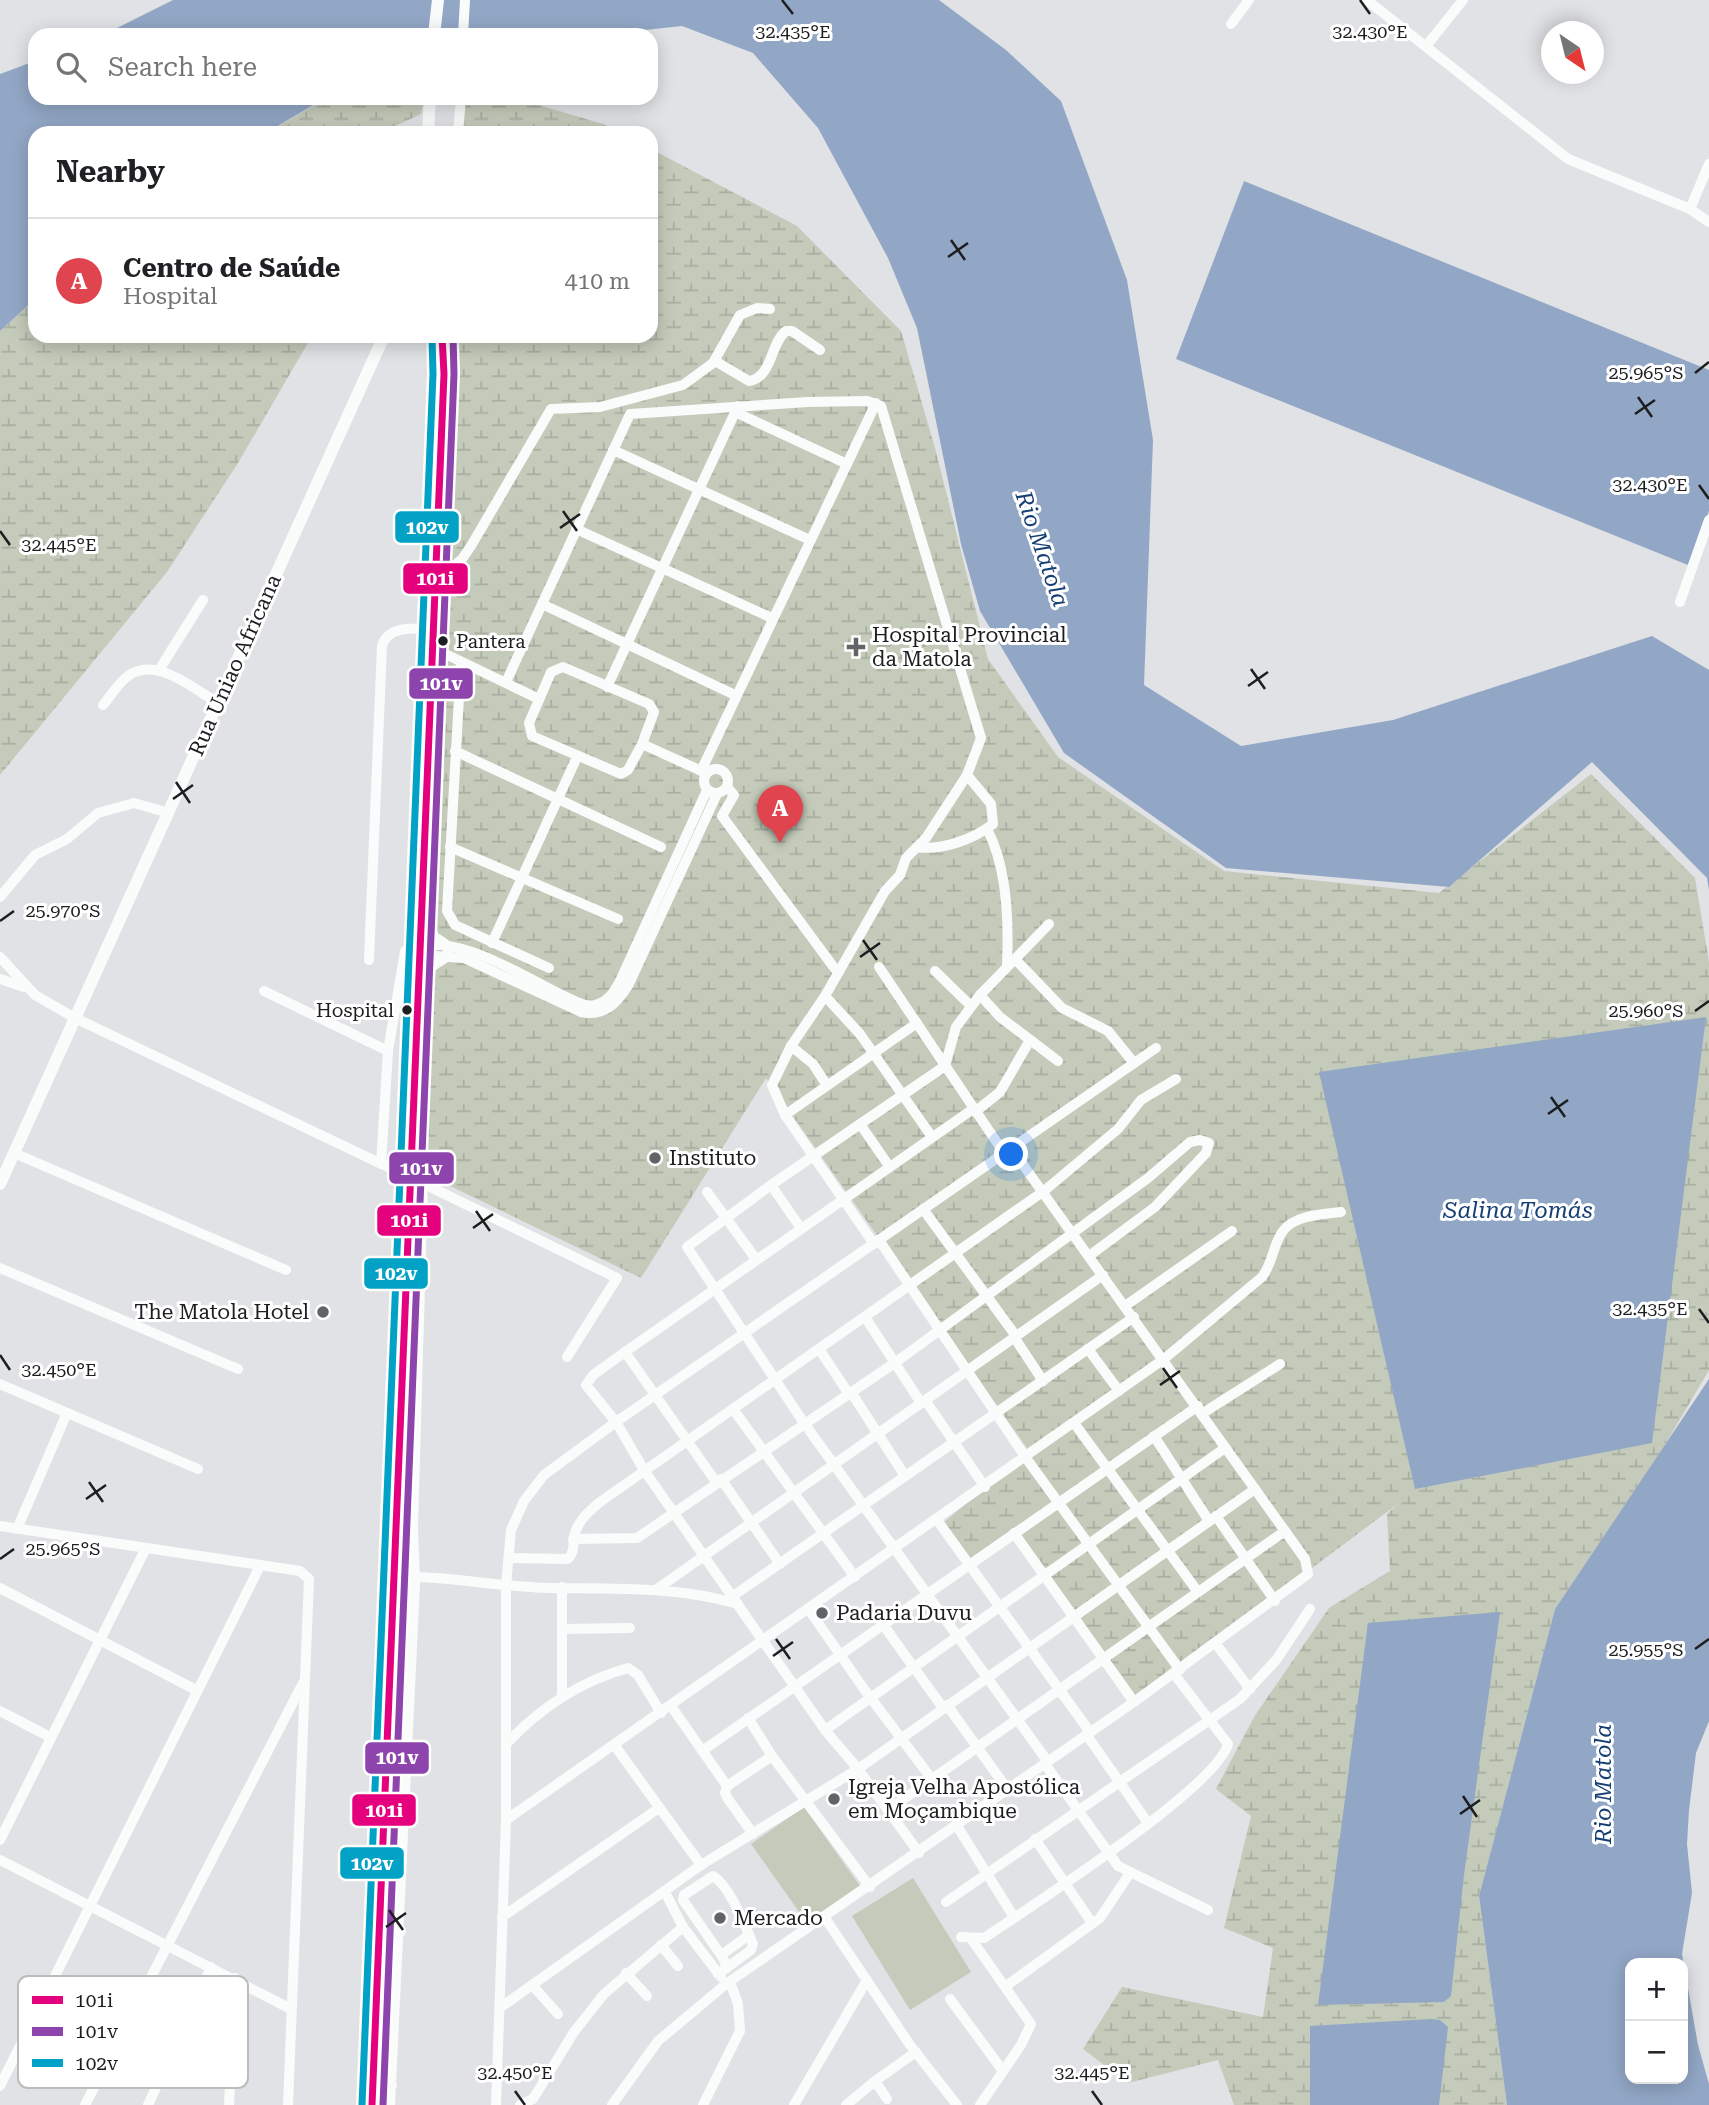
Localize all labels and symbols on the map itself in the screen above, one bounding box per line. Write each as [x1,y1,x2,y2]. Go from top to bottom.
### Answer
text: 32.435°E [755,21,831,42]
text: 32.430°E [1332,21,1408,42]
north arrow [1541,21,1604,84]
text: 25.965°S [1609,362,1684,383]
text: 32.430°E [1612,474,1688,495]
water label: Rio Matola [1009,487,1074,610]
line badge: 102v [394,510,460,544]
text: 102v [405,516,449,539]
text: 32.445°E [21,534,97,555]
line badge: 101i [402,562,469,595]
text: 101i [416,567,454,590]
street label: Rua Uniao Africana [184,570,286,759]
place label: Hospital Provincial da Matola [872,623,1067,671]
place label: Pantera [456,630,526,653]
marker: Pantera [436,634,450,648]
marker: Hospital Provincial da Matola [846,637,866,657]
line badge: 101v [408,667,474,700]
text: 101v [419,672,463,695]
pin: A [757,785,803,843]
text: 25.970°S [26,900,101,921]
place label: Hospital [316,999,394,1022]
text: 25.960°S [1609,1000,1684,1021]
marker: Hospital [400,1003,414,1017]
your location [994,1137,1028,1171]
place label: Instituto [669,1146,756,1170]
marker: Instituto [647,1150,663,1166]
line badge: 101v [388,1151,455,1185]
text: 101v [399,1157,443,1180]
water label: Salina Tomás [1442,1197,1593,1224]
line badge: 101i [376,1204,442,1237]
text: 101i [390,1209,428,1232]
line badge: 102v [363,1257,429,1290]
text: 102v [374,1262,418,1285]
text: 32.435°E [1612,1298,1688,1319]
place label: The Matola Hotel [134,1300,310,1324]
marker: The Matola Hotel [315,1304,331,1320]
text: 32.450°E [21,1359,97,1380]
text: 25.965°S [26,1538,101,1559]
place label: Padaria Duvu [836,1601,972,1625]
marker: Padaria Duvu [814,1605,830,1621]
text: 25.955°S [1609,1639,1684,1660]
water label: Rio Matola [1590,1724,1617,1845]
line badge: 101v [364,1741,430,1775]
text: 101v [375,1746,419,1769]
place label: Igreja Velha Apostólica em Moçambique [848,1775,1081,1823]
marker: Igreja Velha Apostólica em Moçambique [826,1791,842,1807]
line badge: 101i [351,1793,417,1827]
text: 101i [365,1799,403,1822]
line badge: 102v [339,1846,405,1880]
text: 102v [350,1852,394,1875]
place label: Mercado [734,1906,823,1930]
marker: Mercado [712,1910,728,1926]
legend [18,1976,248,2088]
text: 101i [75,1989,113,2012]
text: 101v [75,2020,118,2043]
text: 102v [75,2052,118,2075]
text: 32.450°E [477,2062,553,2083]
text: 32.445°E [1054,2062,1130,2083]

